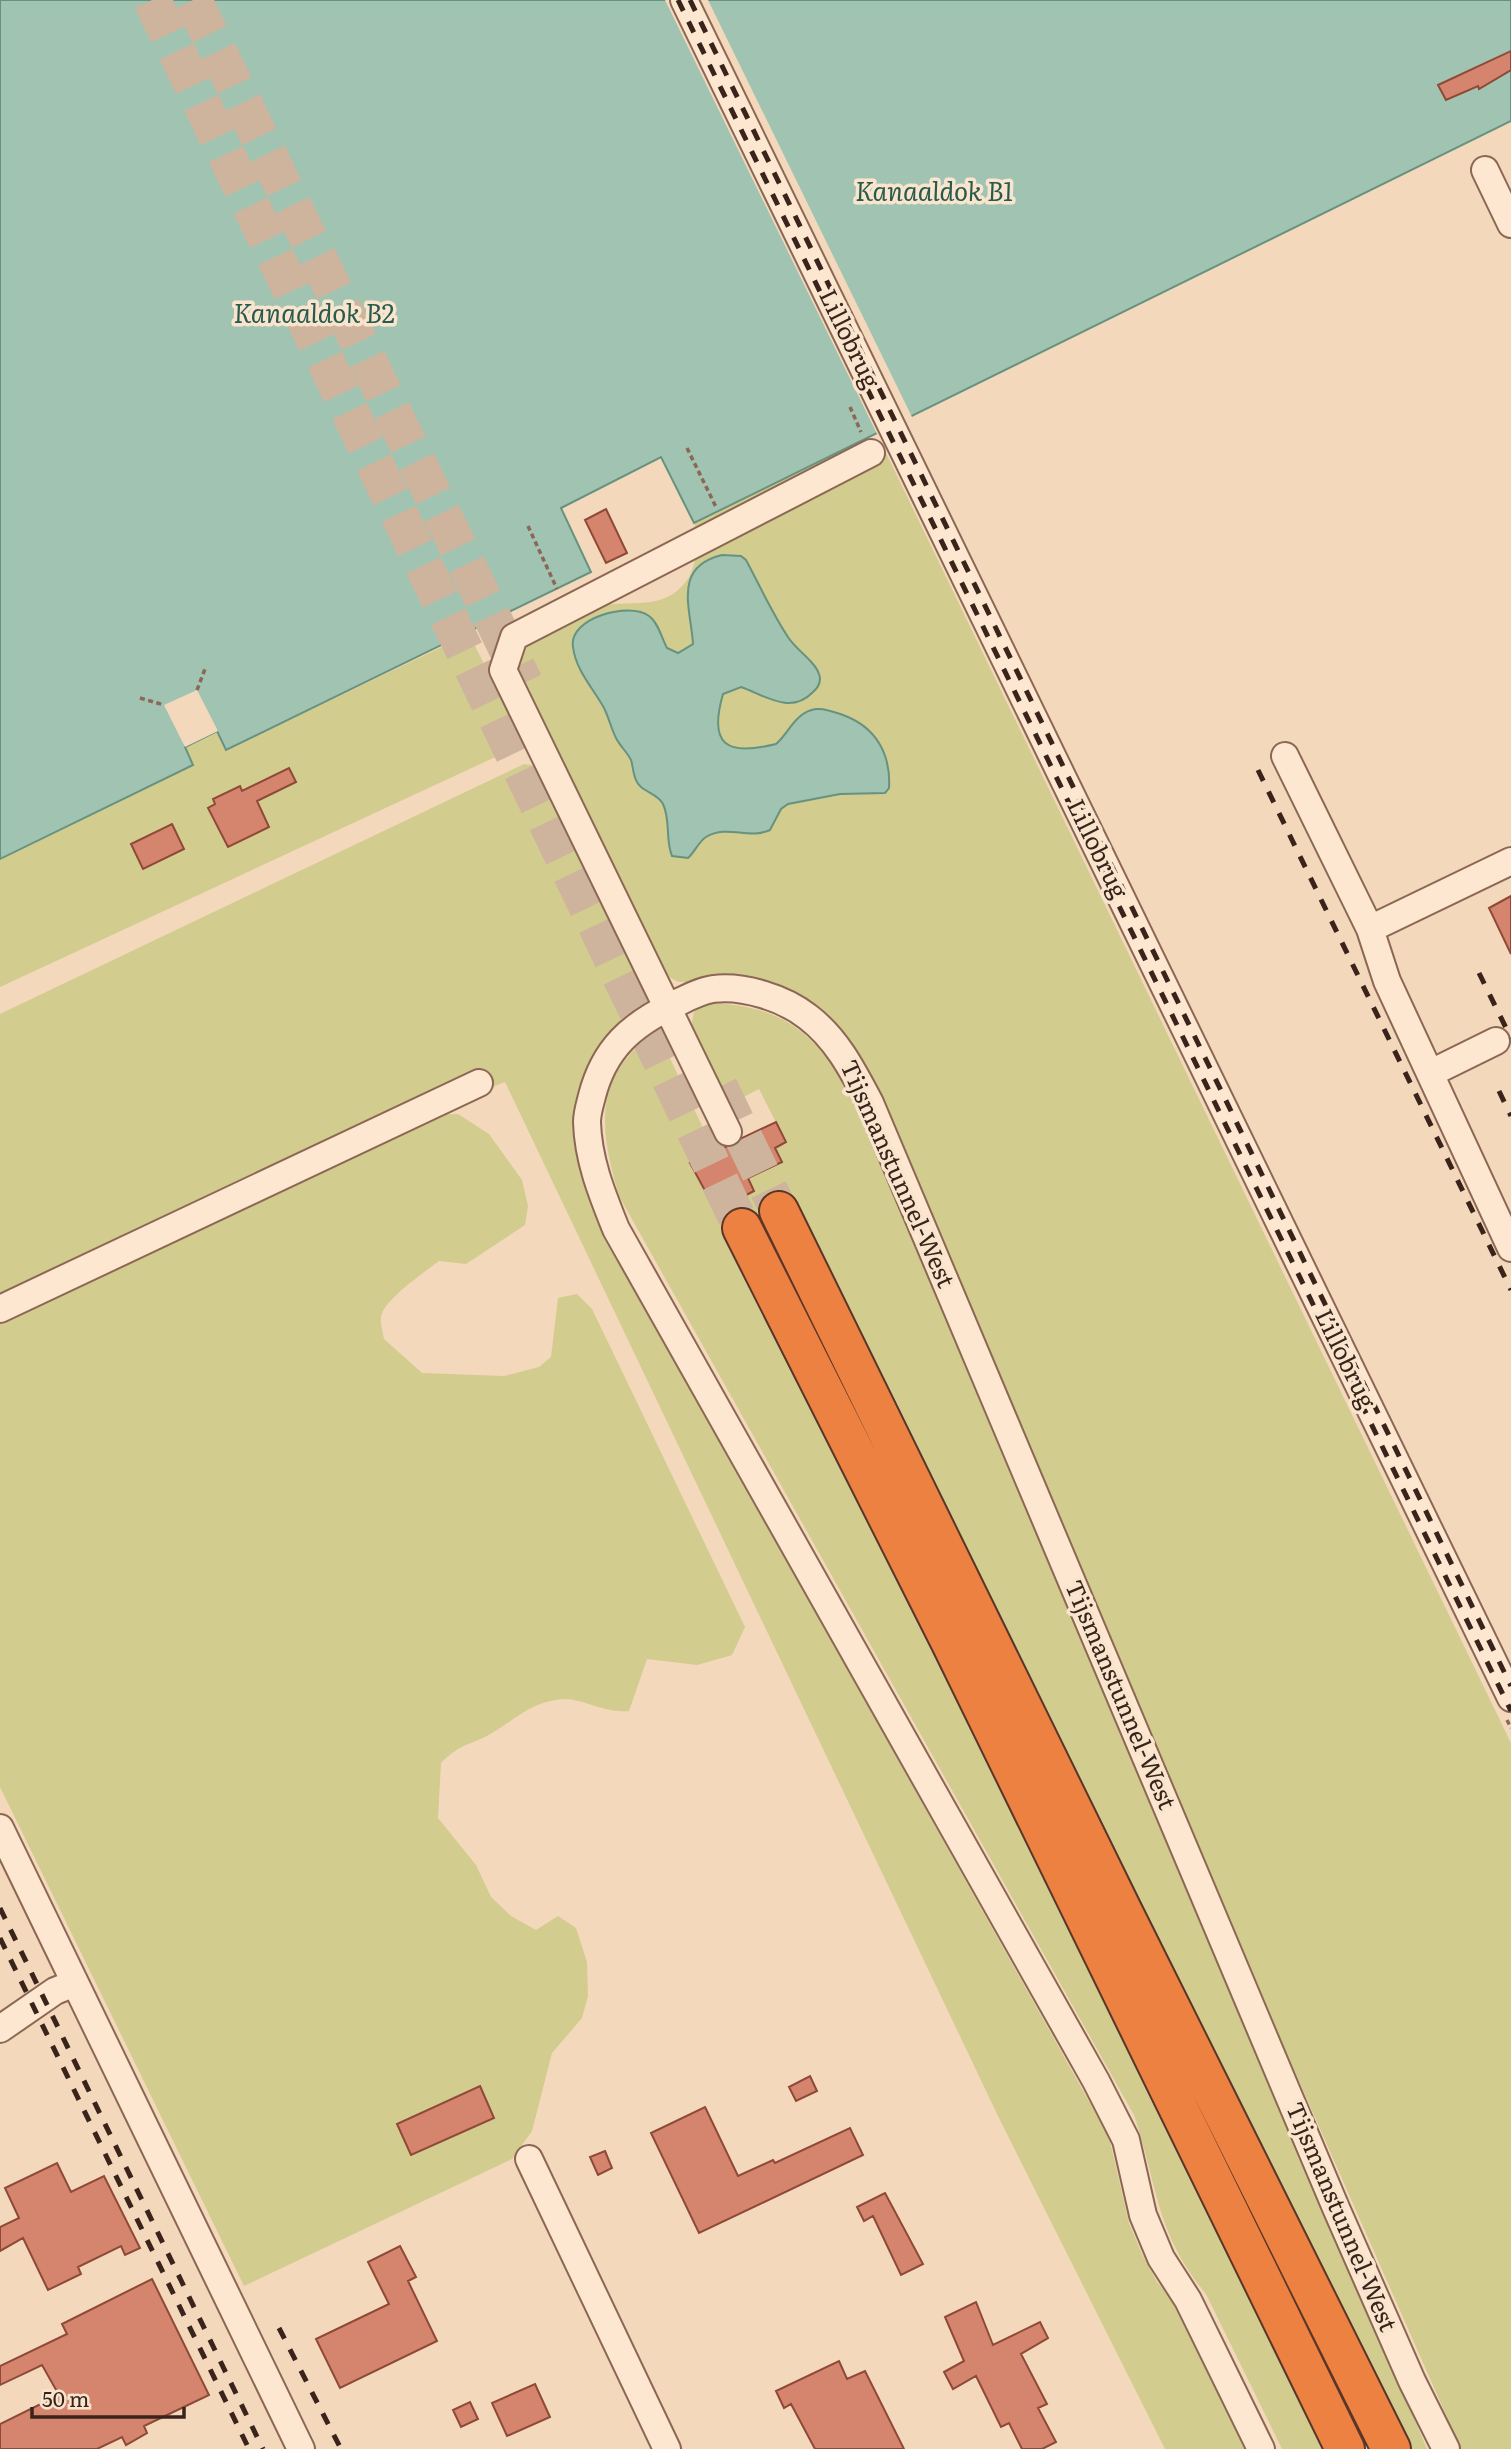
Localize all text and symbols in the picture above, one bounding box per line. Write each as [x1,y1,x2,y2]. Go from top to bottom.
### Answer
water label: Kanaaldok B1 [855,170,1013,209]
street label: Lillobrug [812,282,891,394]
water label: Kanaaldok B2 [233,292,395,331]
street label: Lillobrug [1060,792,1139,904]
street label: Tijsmanstunnel-West [833,1053,965,1293]
street label: Lillobrug [1308,1302,1387,1414]
street label: Tijsmanstunnel-West [1058,1574,1187,1814]
street label: Tijsmanstunnel-West [1279,2096,1408,2336]
scale bar [32,2376,184,2420]
text: 50 m [42,2382,89,2413]

